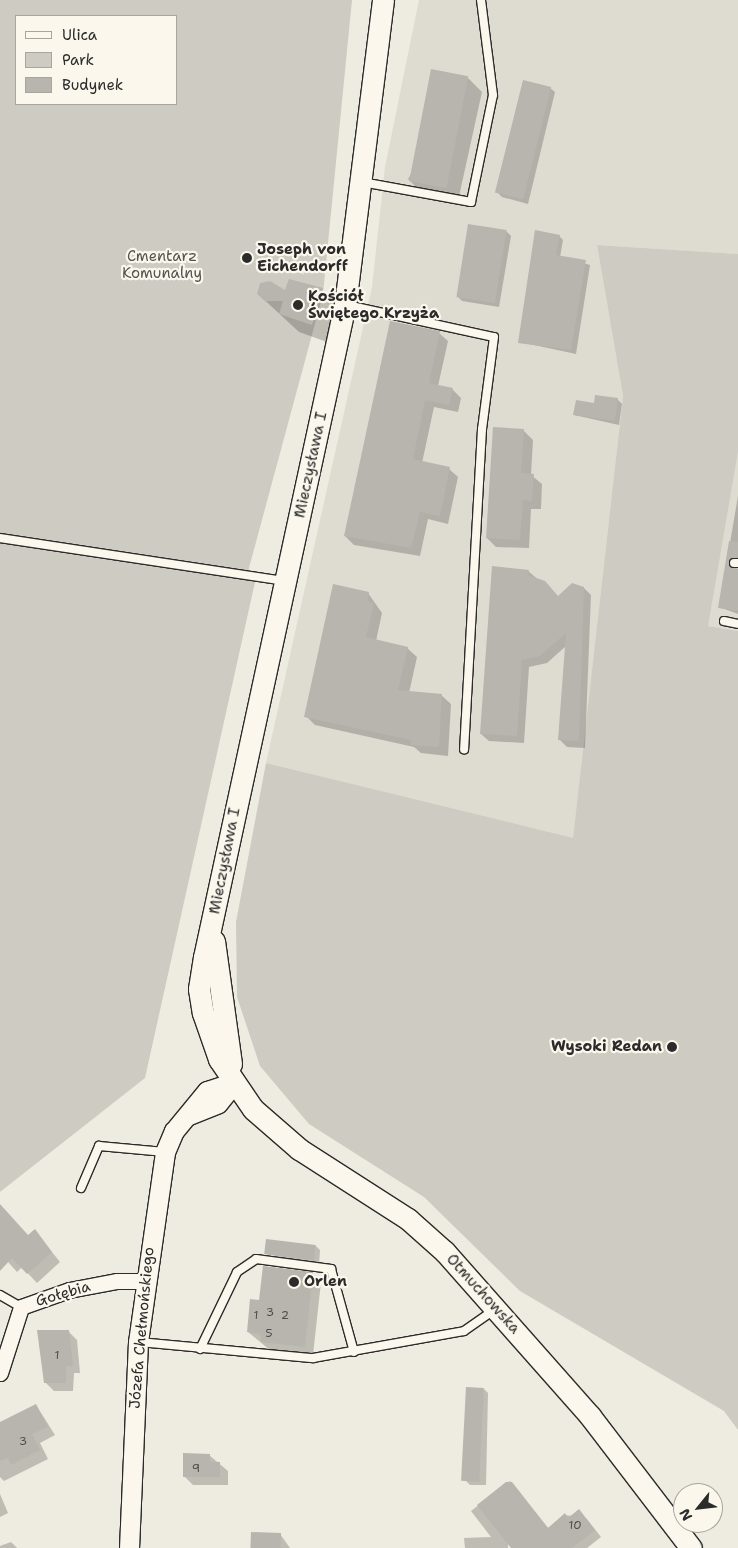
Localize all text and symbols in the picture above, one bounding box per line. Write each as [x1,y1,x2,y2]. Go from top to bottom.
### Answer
legend [15,15,178,105]
text: Ulica [62,25,97,45]
text: Park [62,50,94,70]
text: Budynek [62,75,123,95]
place label: Joseph von Eichendorff [257,240,348,275]
park label: Cmentarz Komunalny [122,247,202,282]
marker: Joseph von Eichendorff [241,252,253,264]
place label: Kościół Świętego Krzyża [308,287,439,322]
marker: Kościół Świętego Krzyża [292,299,304,311]
street label: Mieczysława I [291,410,331,520]
street label: Mieczysława I [206,806,244,916]
place label: Wysoki Redan [551,1038,662,1056]
marker: Wysoki Redan [666,1041,678,1053]
street label: Józefa Chełmońskiego [126,1246,158,1410]
street label: Otmuchowska [442,1250,524,1338]
place label: Orlen [304,1273,347,1291]
marker: Orlen [288,1276,300,1288]
street label: Gołębia [34,1278,92,1310]
house number: 3 [266,1306,274,1320]
house number: 1 [253,1309,259,1323]
house number: 2 [281,1309,289,1323]
house number: 5 [265,1327,273,1341]
house number: 1 [54,1349,60,1363]
house number: 3 [19,1435,27,1449]
house number: 9 [192,1462,200,1476]
north arrow [673,1483,723,1533]
text: N [675,1506,696,1524]
house number: 10 [568,1519,582,1533]

